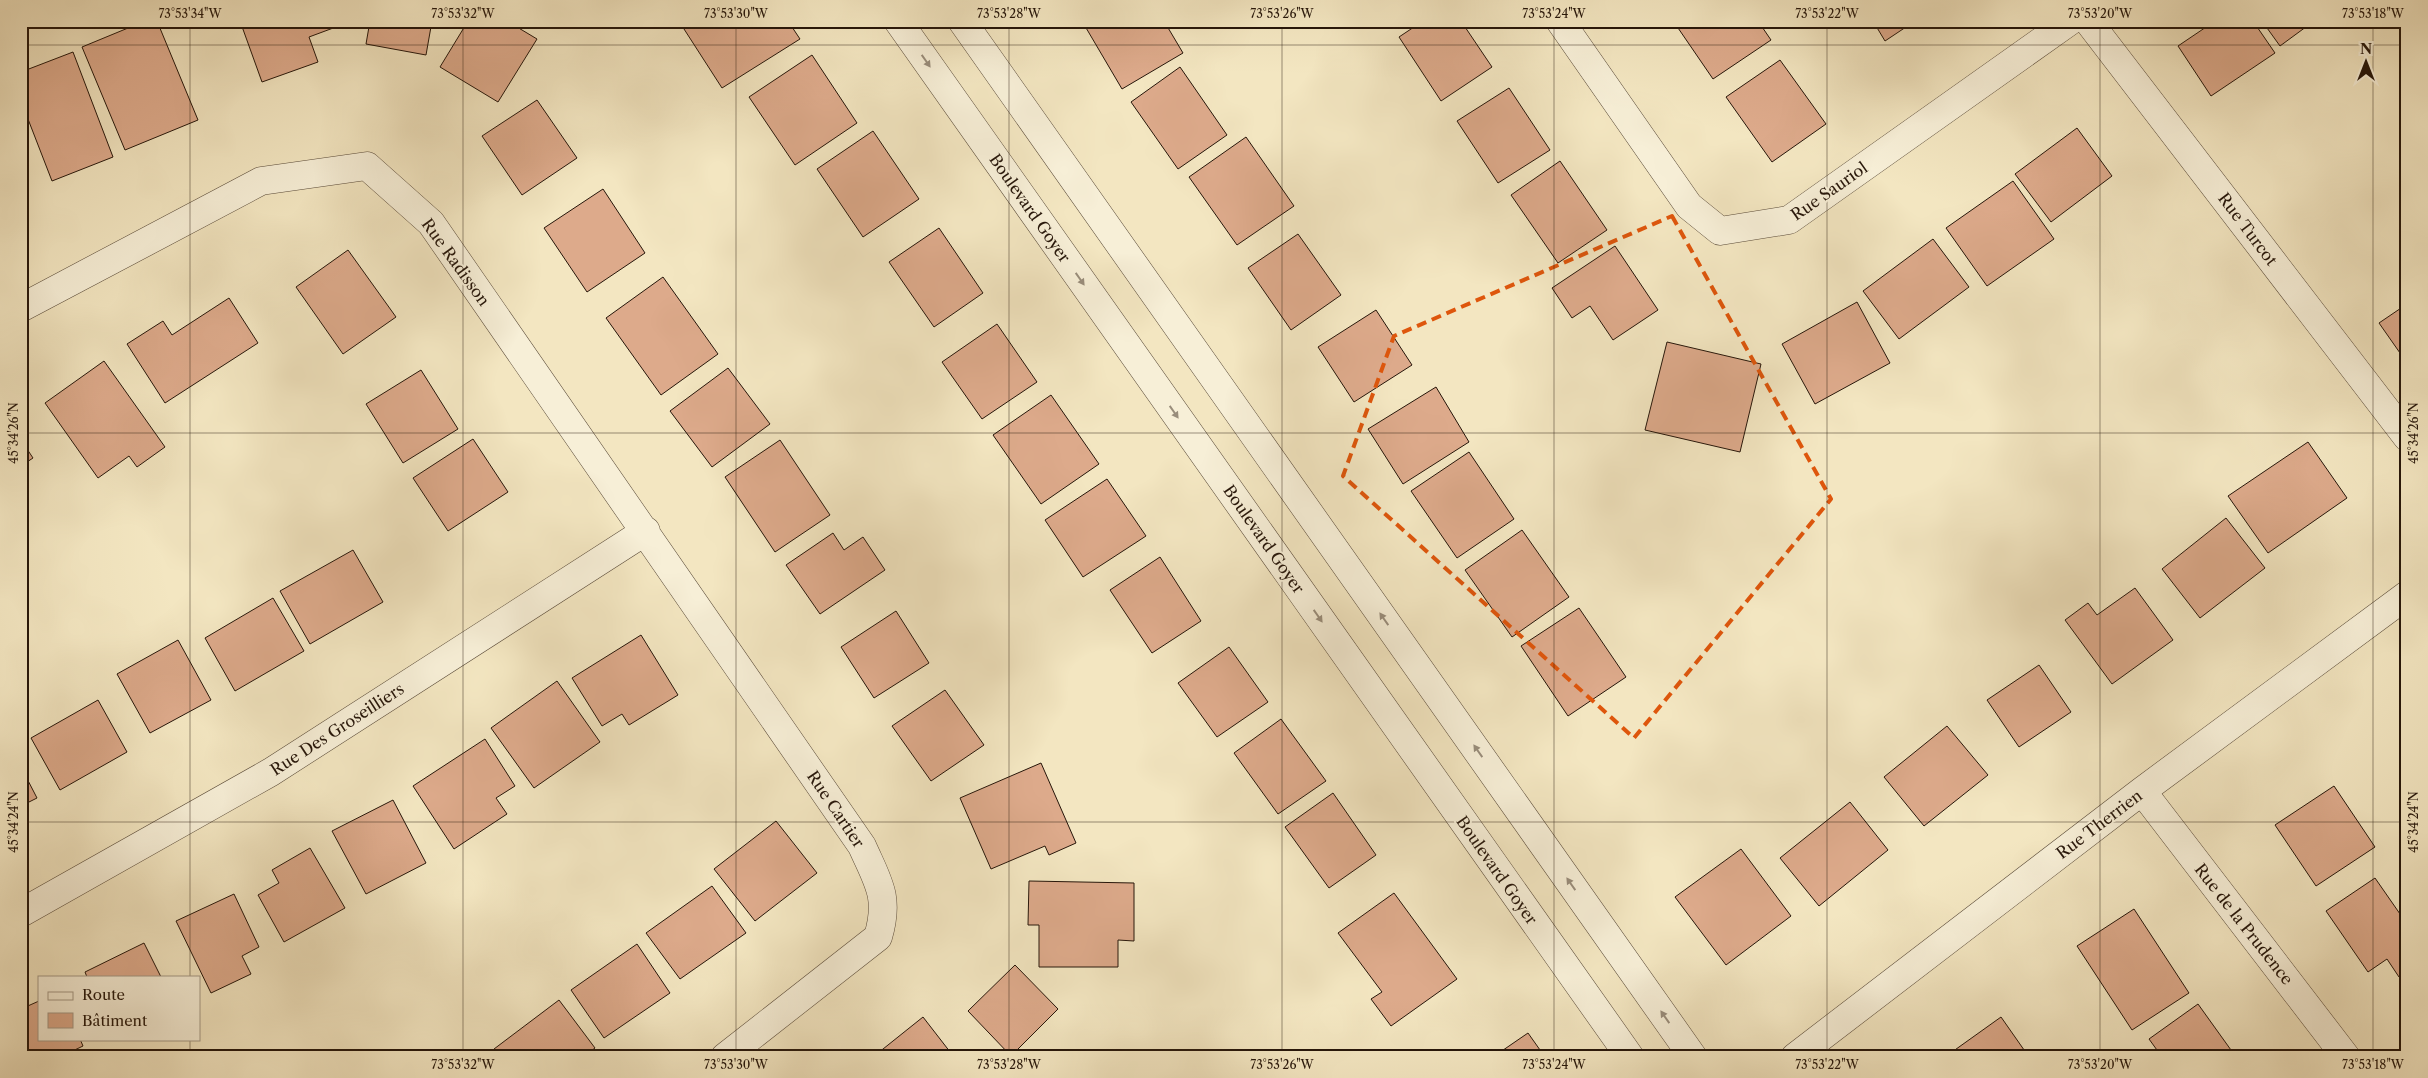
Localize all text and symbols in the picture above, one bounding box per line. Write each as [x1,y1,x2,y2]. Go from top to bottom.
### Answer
text: 73°53'34"W [158,6,222,21]
text: 73°53'32"W [431,6,495,21]
text: 73°53'30"W [704,6,769,21]
text: 73°53'28"W [977,6,1042,21]
text: 73°53'26"W [1250,6,1315,21]
text: 73°53'24"W [1522,6,1587,21]
text: 73°53'22"W [1795,6,1860,21]
text: 73°53'20"W [2068,6,2133,21]
text: 73°53'18"W [2342,6,2405,21]
north arrow [2340,38,2390,88]
text: N [2360,40,2372,58]
one-way arrow [921,54,931,68]
street label: Boulevard Goyer [985,150,1075,266]
street label: Rue Sauriol [1787,157,1871,225]
street label: Rue Turcot [2214,189,2282,270]
street label: Rue Radisson [418,214,494,310]
one-way arrow [1075,273,1085,286]
text: 45°34'26"N [6,402,21,464]
text: 45°34'26"N [2406,402,2421,464]
one-way arrow [1169,405,1179,419]
street label: Boulevard Goyer [1219,481,1309,597]
one-way arrow [1313,609,1323,623]
one-way arrow [1379,612,1389,626]
street label: Rue Des Groseilliers [267,678,407,780]
one-way arrow [1473,745,1483,758]
street label: Rue Cartier [803,767,869,851]
street label: Rue Therrien [2052,785,2146,863]
text: 45°34'24"N [6,791,21,853]
text: 45°34'24"N [2406,791,2421,853]
street label: Boulevard Goyer [1452,812,1542,928]
street label: Rue de la Prudence [2190,859,2298,989]
one-way arrow [1566,877,1576,891]
legend [38,976,200,1040]
text: Route [82,985,125,1004]
one-way arrow [1660,1010,1670,1024]
text: Bâtiment [82,1011,148,1030]
text: 73°53'32"W [431,1057,495,1072]
text: 73°53'30"W [704,1057,769,1072]
text: 73°53'28"W [977,1057,1042,1072]
text: 73°53'26"W [1250,1057,1315,1072]
text: 73°53'24"W [1522,1057,1587,1072]
text: 73°53'22"W [1795,1057,1860,1072]
text: 73°53'20"W [2068,1057,2133,1072]
text: 73°53'18"W [2342,1057,2405,1072]

